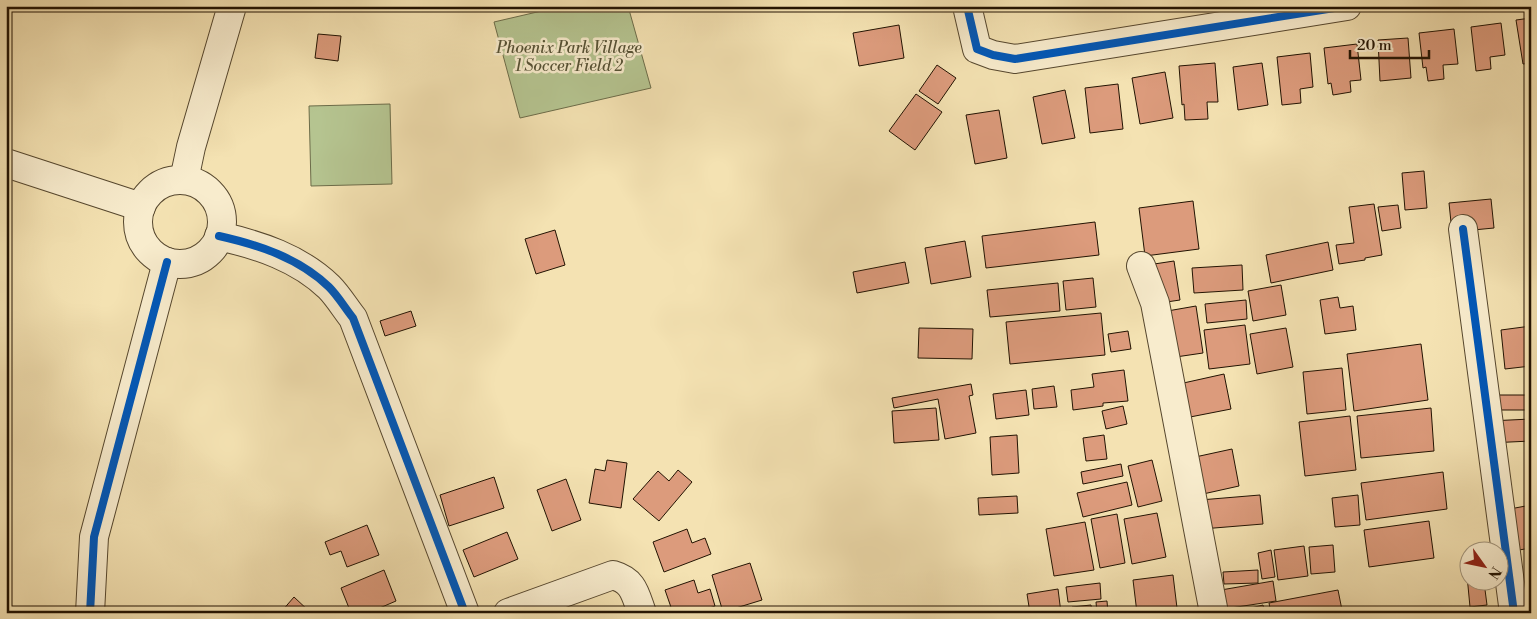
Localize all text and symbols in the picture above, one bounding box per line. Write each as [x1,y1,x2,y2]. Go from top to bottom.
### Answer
scale bar [1350,28,1428,60]
text: 20 m [1357,36,1392,55]
park label: Phoenix Park Village 1 Soccer Field 2 [495,38,642,76]
north arrow [1460,542,1510,592]
text: N [1483,563,1505,582]

